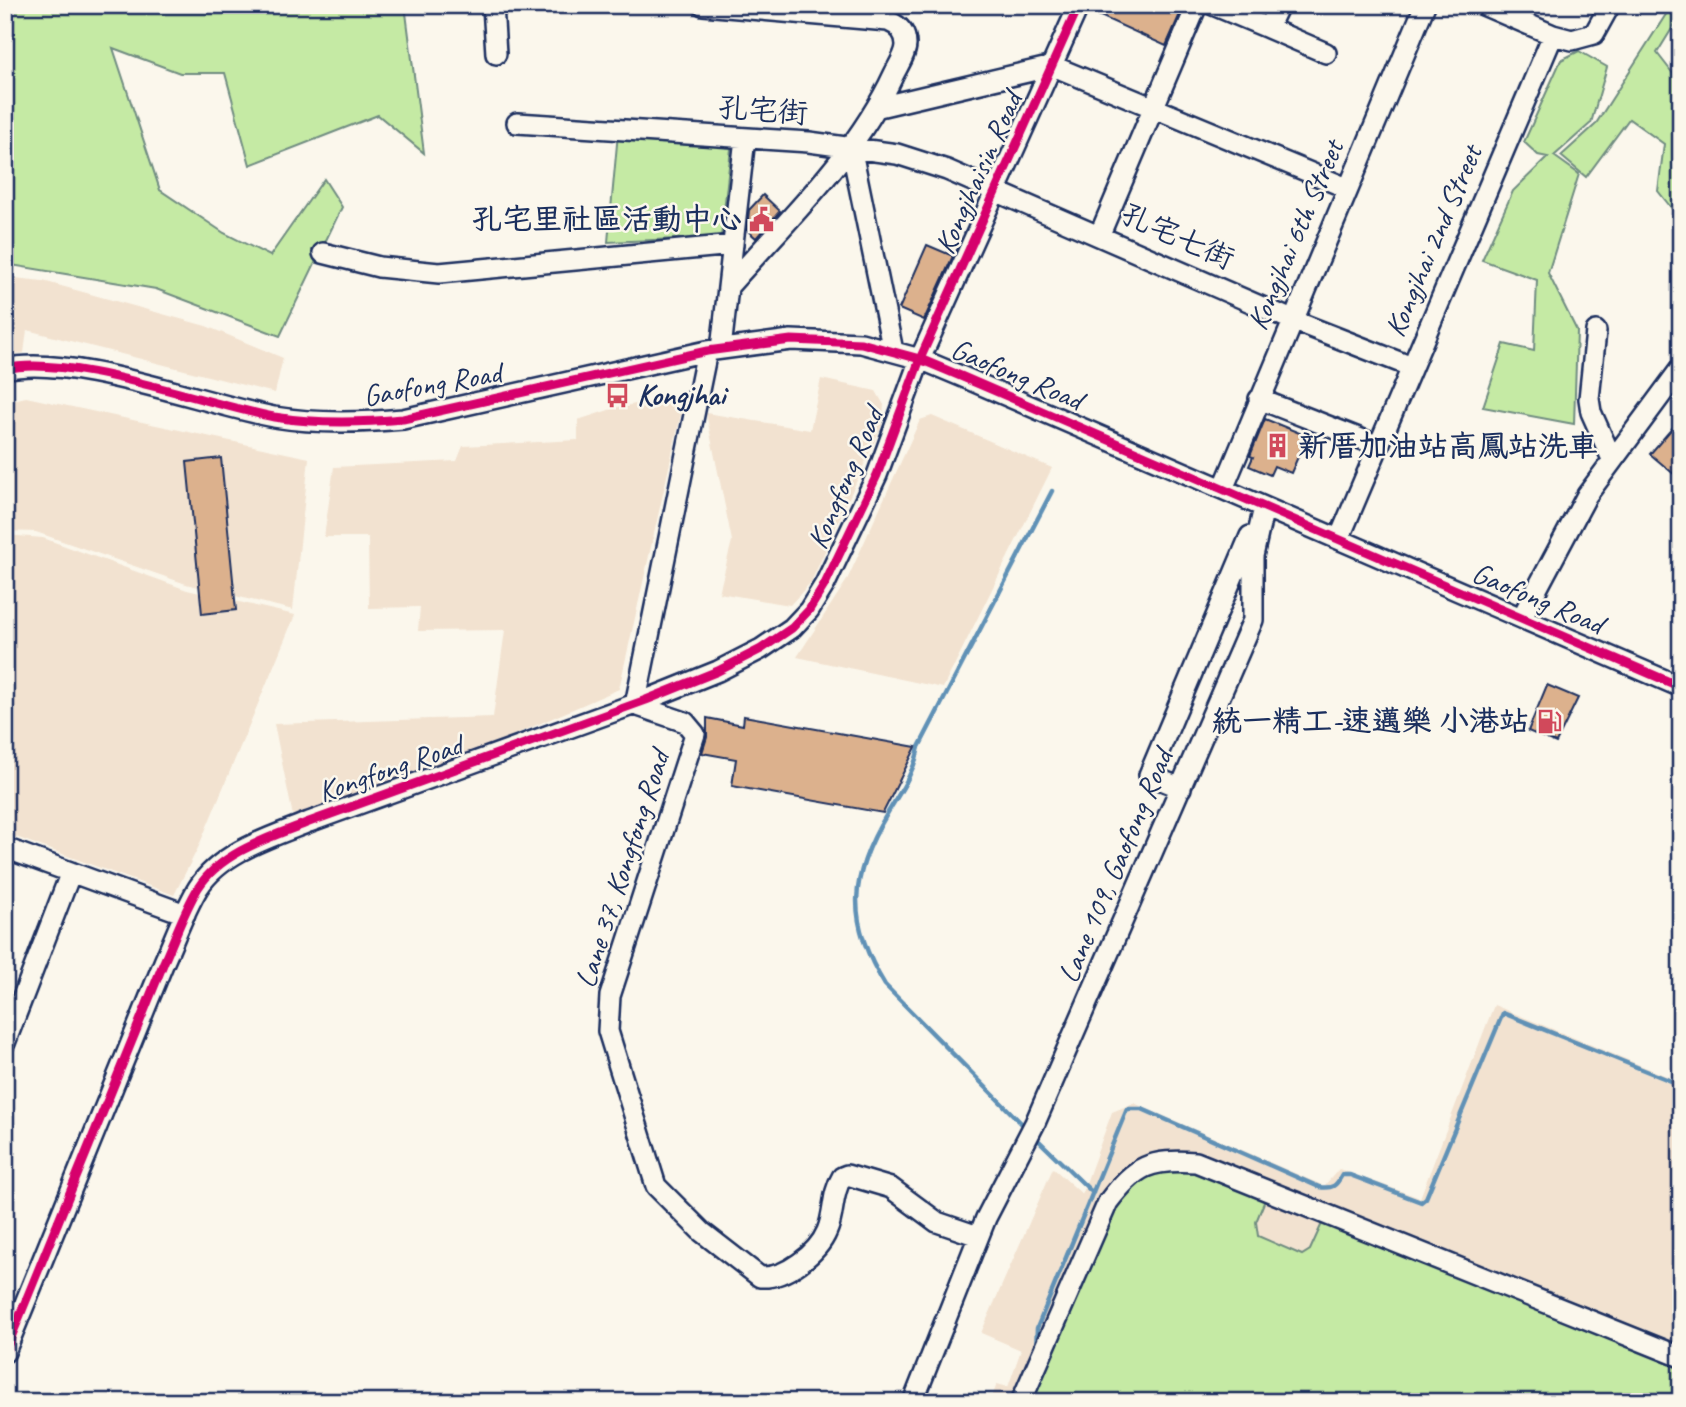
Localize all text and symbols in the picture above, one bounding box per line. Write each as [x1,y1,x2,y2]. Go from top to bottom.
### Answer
street label: Kongjhaisin Road [925,82,1032,260]
street label: 孔宅街 [717,88,809,132]
street label: Kongjhai 6th Street [1238,132,1353,335]
street label: Kongjhai 2nd Street [1376,137,1492,342]
street label: 孔宅七街 [1115,194,1241,278]
place label: 孔宅里社區活動中心 [472,200,742,238]
public building icon: 孔宅里社區活動中心 [748,205,776,233]
street label: Gaofong Road [945,329,1092,420]
street label: Gaofong Road [360,352,508,415]
place label: Kongjhai [637,376,729,414]
bus stop icon: Kongjhai [603,381,631,409]
street label: Kongfong Road [798,398,893,555]
place label: 新厝加油站高鳳站洗車 [1298,427,1598,465]
building icon: 新厝加油站高鳳站洗車 [1264,432,1292,460]
street label: Gaofong Road [1466,553,1613,644]
place label: 統一精工-速邁樂 小港站 [1212,702,1529,740]
fuel station icon: 統一精工-速邁樂 小港站 [1535,707,1563,735]
street label: Kongfong Road [313,724,471,810]
street label: Lane 109, Gaofong Road [1049,740,1183,988]
street label: Lane 37, Kongfong Road [566,742,680,992]

